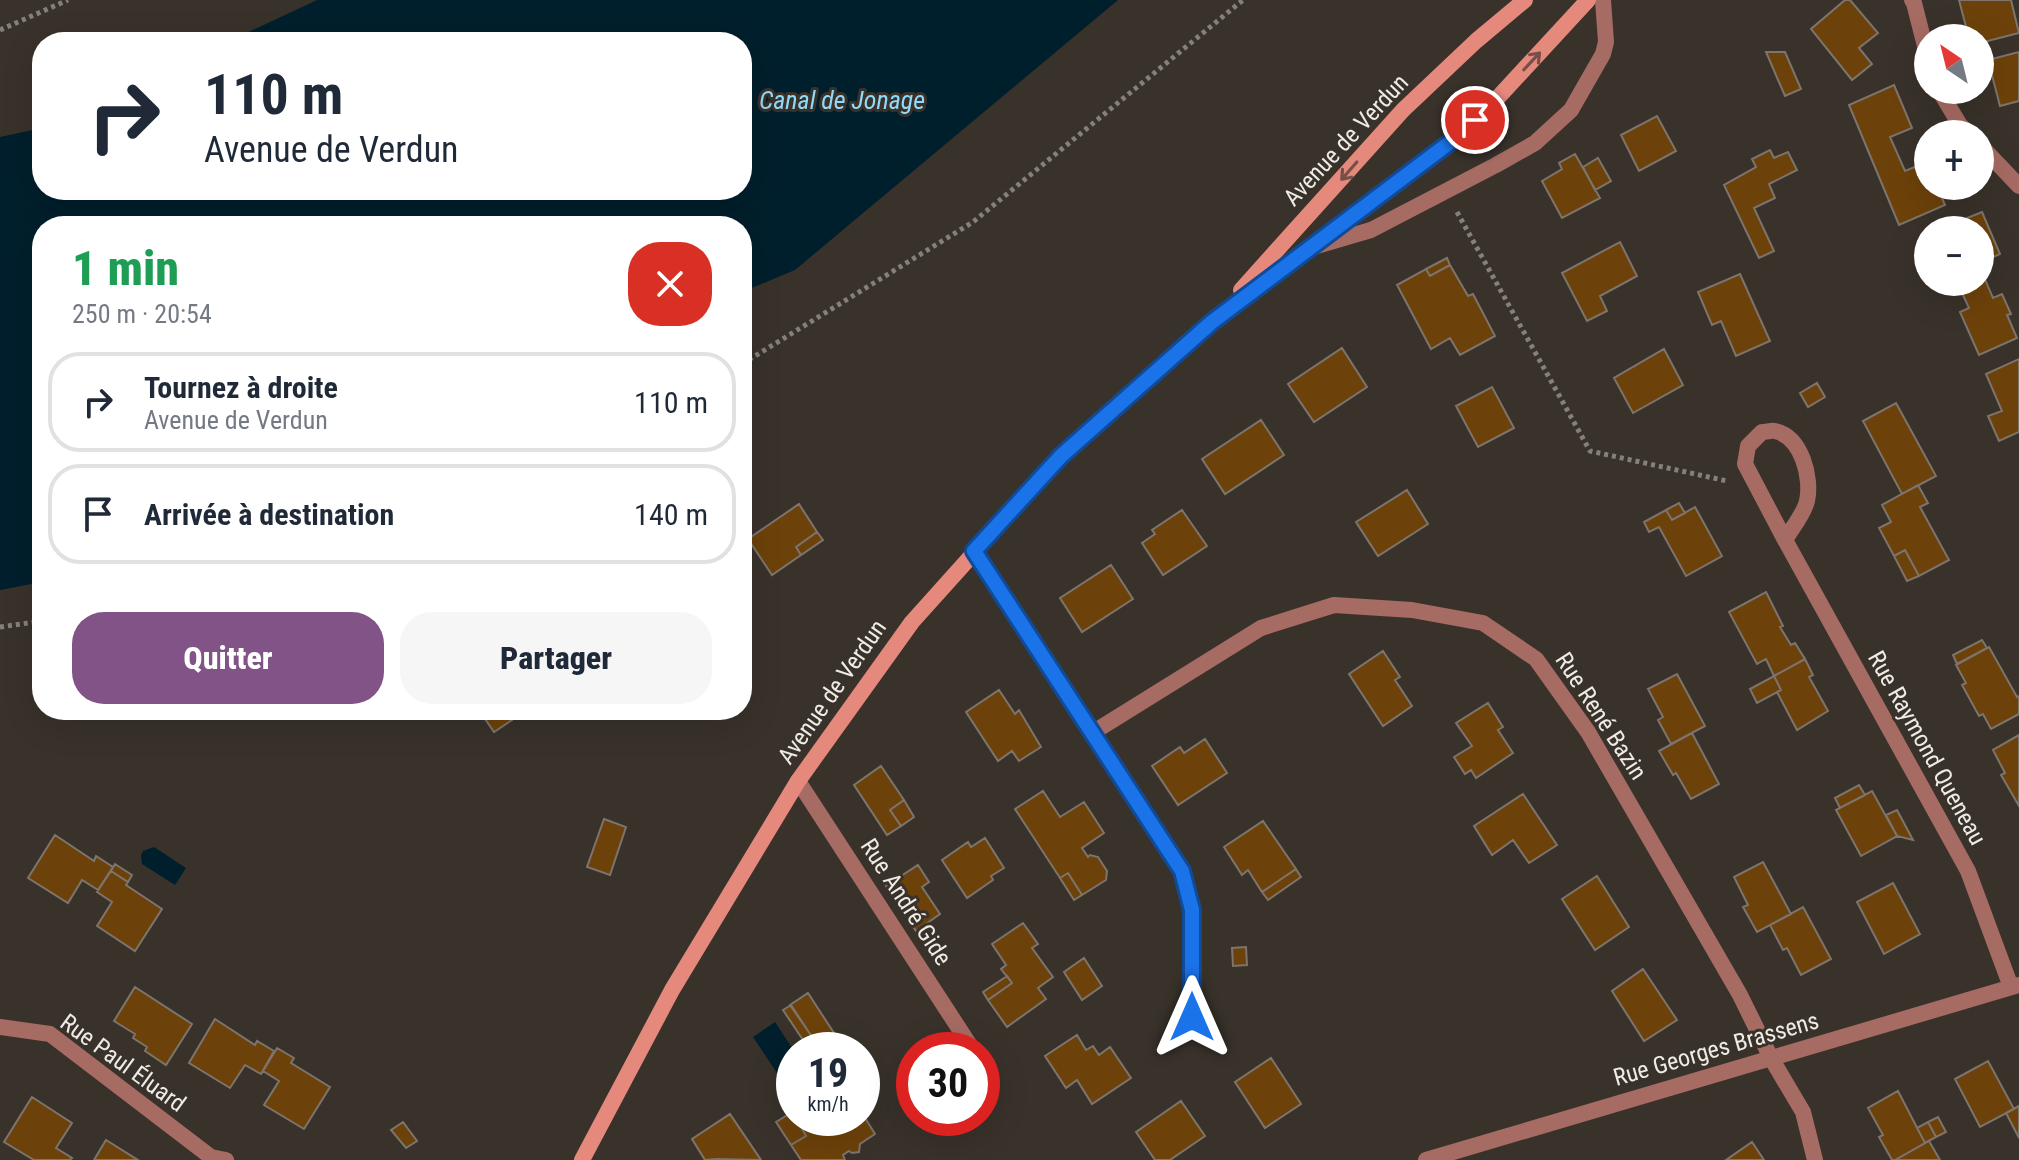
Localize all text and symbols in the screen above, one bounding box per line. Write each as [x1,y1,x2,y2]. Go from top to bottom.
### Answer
north arrow [1914,24,1994,104]
map controls [1914,24,1994,296]
one-way arrow [1523,52,1541,72]
text: 110 m [204,62,343,128]
icon: right [72,64,176,168]
street label: Avenue de Verdun [1278,68,1414,212]
water label: Canal de Jonage [759,85,925,115]
pin [1441,86,1509,154]
icon: arrive [1453,98,1497,142]
button: + [1914,120,1994,200]
text: Avenue de Verdun [204,129,459,171]
one-way arrow [1340,161,1358,181]
button: − [1914,216,1994,296]
text: 1 min [72,240,179,297]
button: close [628,242,712,326]
text: 250 m · 20:54 [72,299,212,329]
text: Tournez à droite [144,370,338,405]
icon: right [76,380,120,424]
text: 110 m [634,385,708,420]
text: Avenue de Verdun [144,405,328,435]
icon: arrive [76,492,120,536]
text: Arrivée à destination [144,497,394,532]
text: 140 m [634,497,708,532]
button: Quitter [72,612,384,704]
button: Partager [400,612,712,704]
street label: Avenue de Verdun [772,614,892,770]
street label: Rue Raymond Queneau [1862,646,1992,850]
street label: Rue René Bazin [1550,647,1652,785]
street label: Rue André Gide [855,833,957,971]
position arrow [1150,975,1234,1059]
street label: Rue Georges Brassens [1610,1006,1822,1092]
street label: Rue Paul Éluard [55,1008,191,1118]
speed limit sign: 30 [896,1032,1000,1136]
text: 19 [808,1050,848,1097]
text: km/h [807,1092,849,1116]

